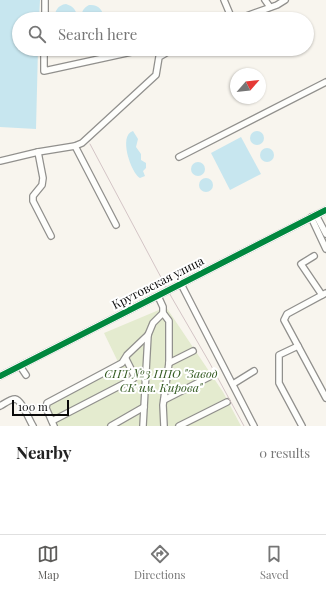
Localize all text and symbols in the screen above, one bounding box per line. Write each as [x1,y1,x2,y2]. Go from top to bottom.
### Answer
search box [12,12,314,56]
icon: search [26,23,48,45]
text: Search here [58,24,137,44]
north arrow [230,68,266,104]
street label: Крутовская улица [109,252,206,312]
park label: СНТ №3 НПО "Завод СК им. Кирова" [104,365,218,395]
scale bar [12,398,69,417]
text: 100 m [18,399,48,414]
text: Nearby [16,441,71,463]
text: 0 results [259,444,310,461]
tab: Map [37,543,59,582]
tab: Directions [134,543,185,582]
tab: Saved [260,543,289,582]

